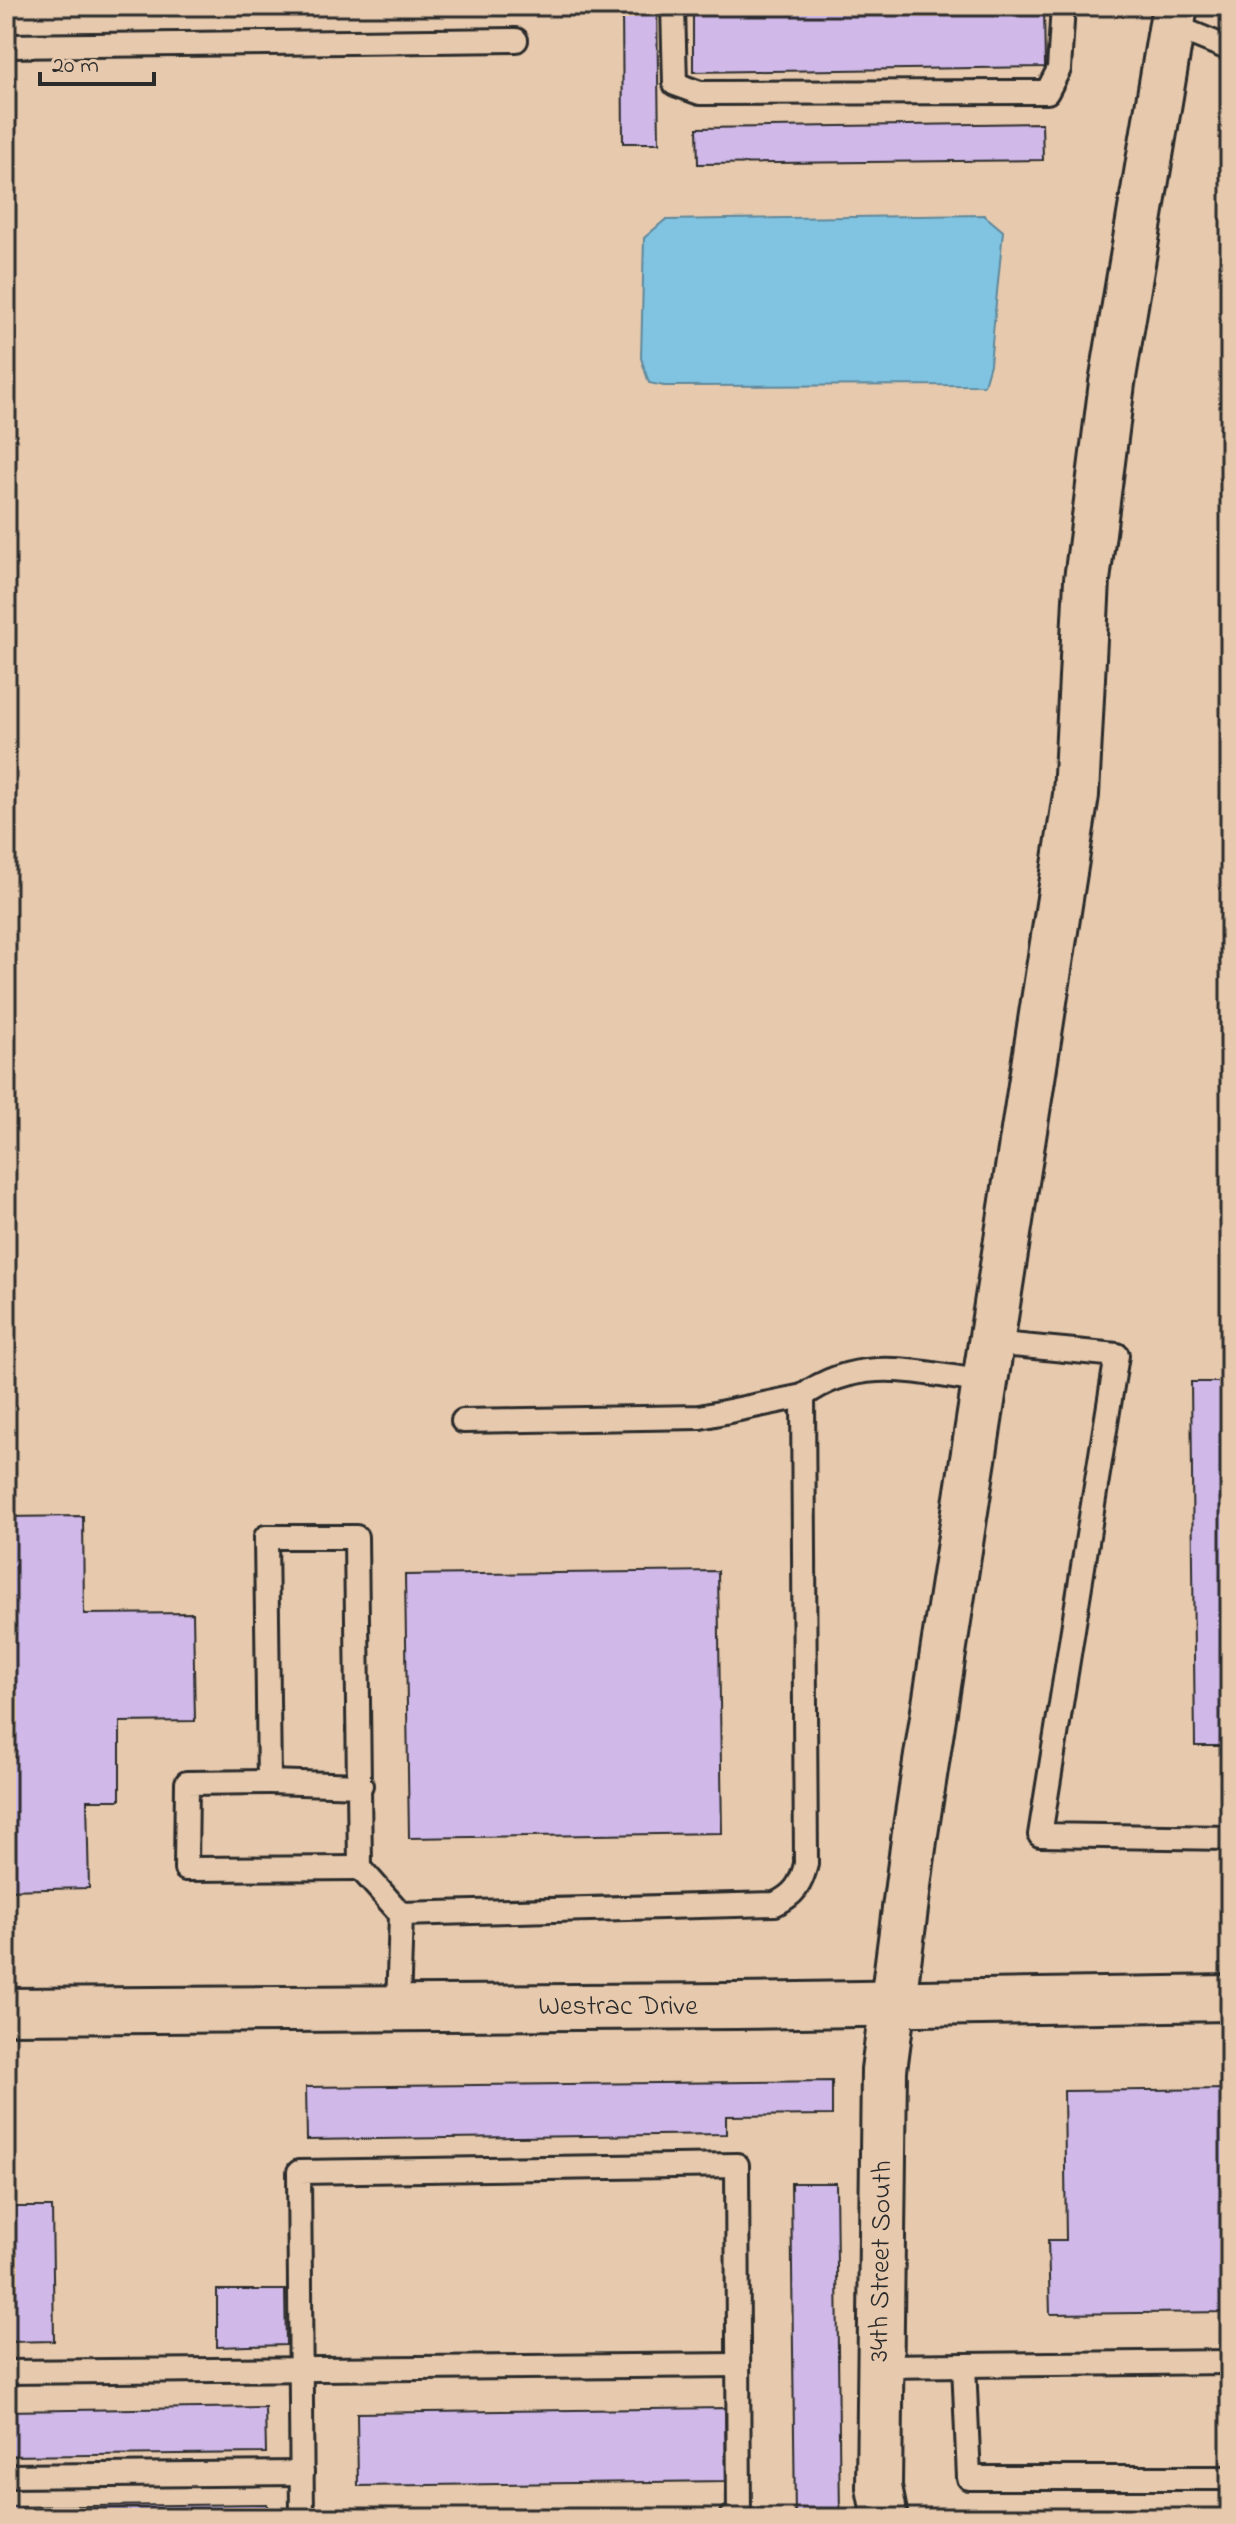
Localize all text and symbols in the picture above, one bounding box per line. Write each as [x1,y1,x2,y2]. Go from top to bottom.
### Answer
scale bar [40,36,154,86]
text: 20 m [52,49,99,84]
street label: Westrac Drive [538,1987,698,2028]
street label: 34th Street South [860,2160,904,2362]

